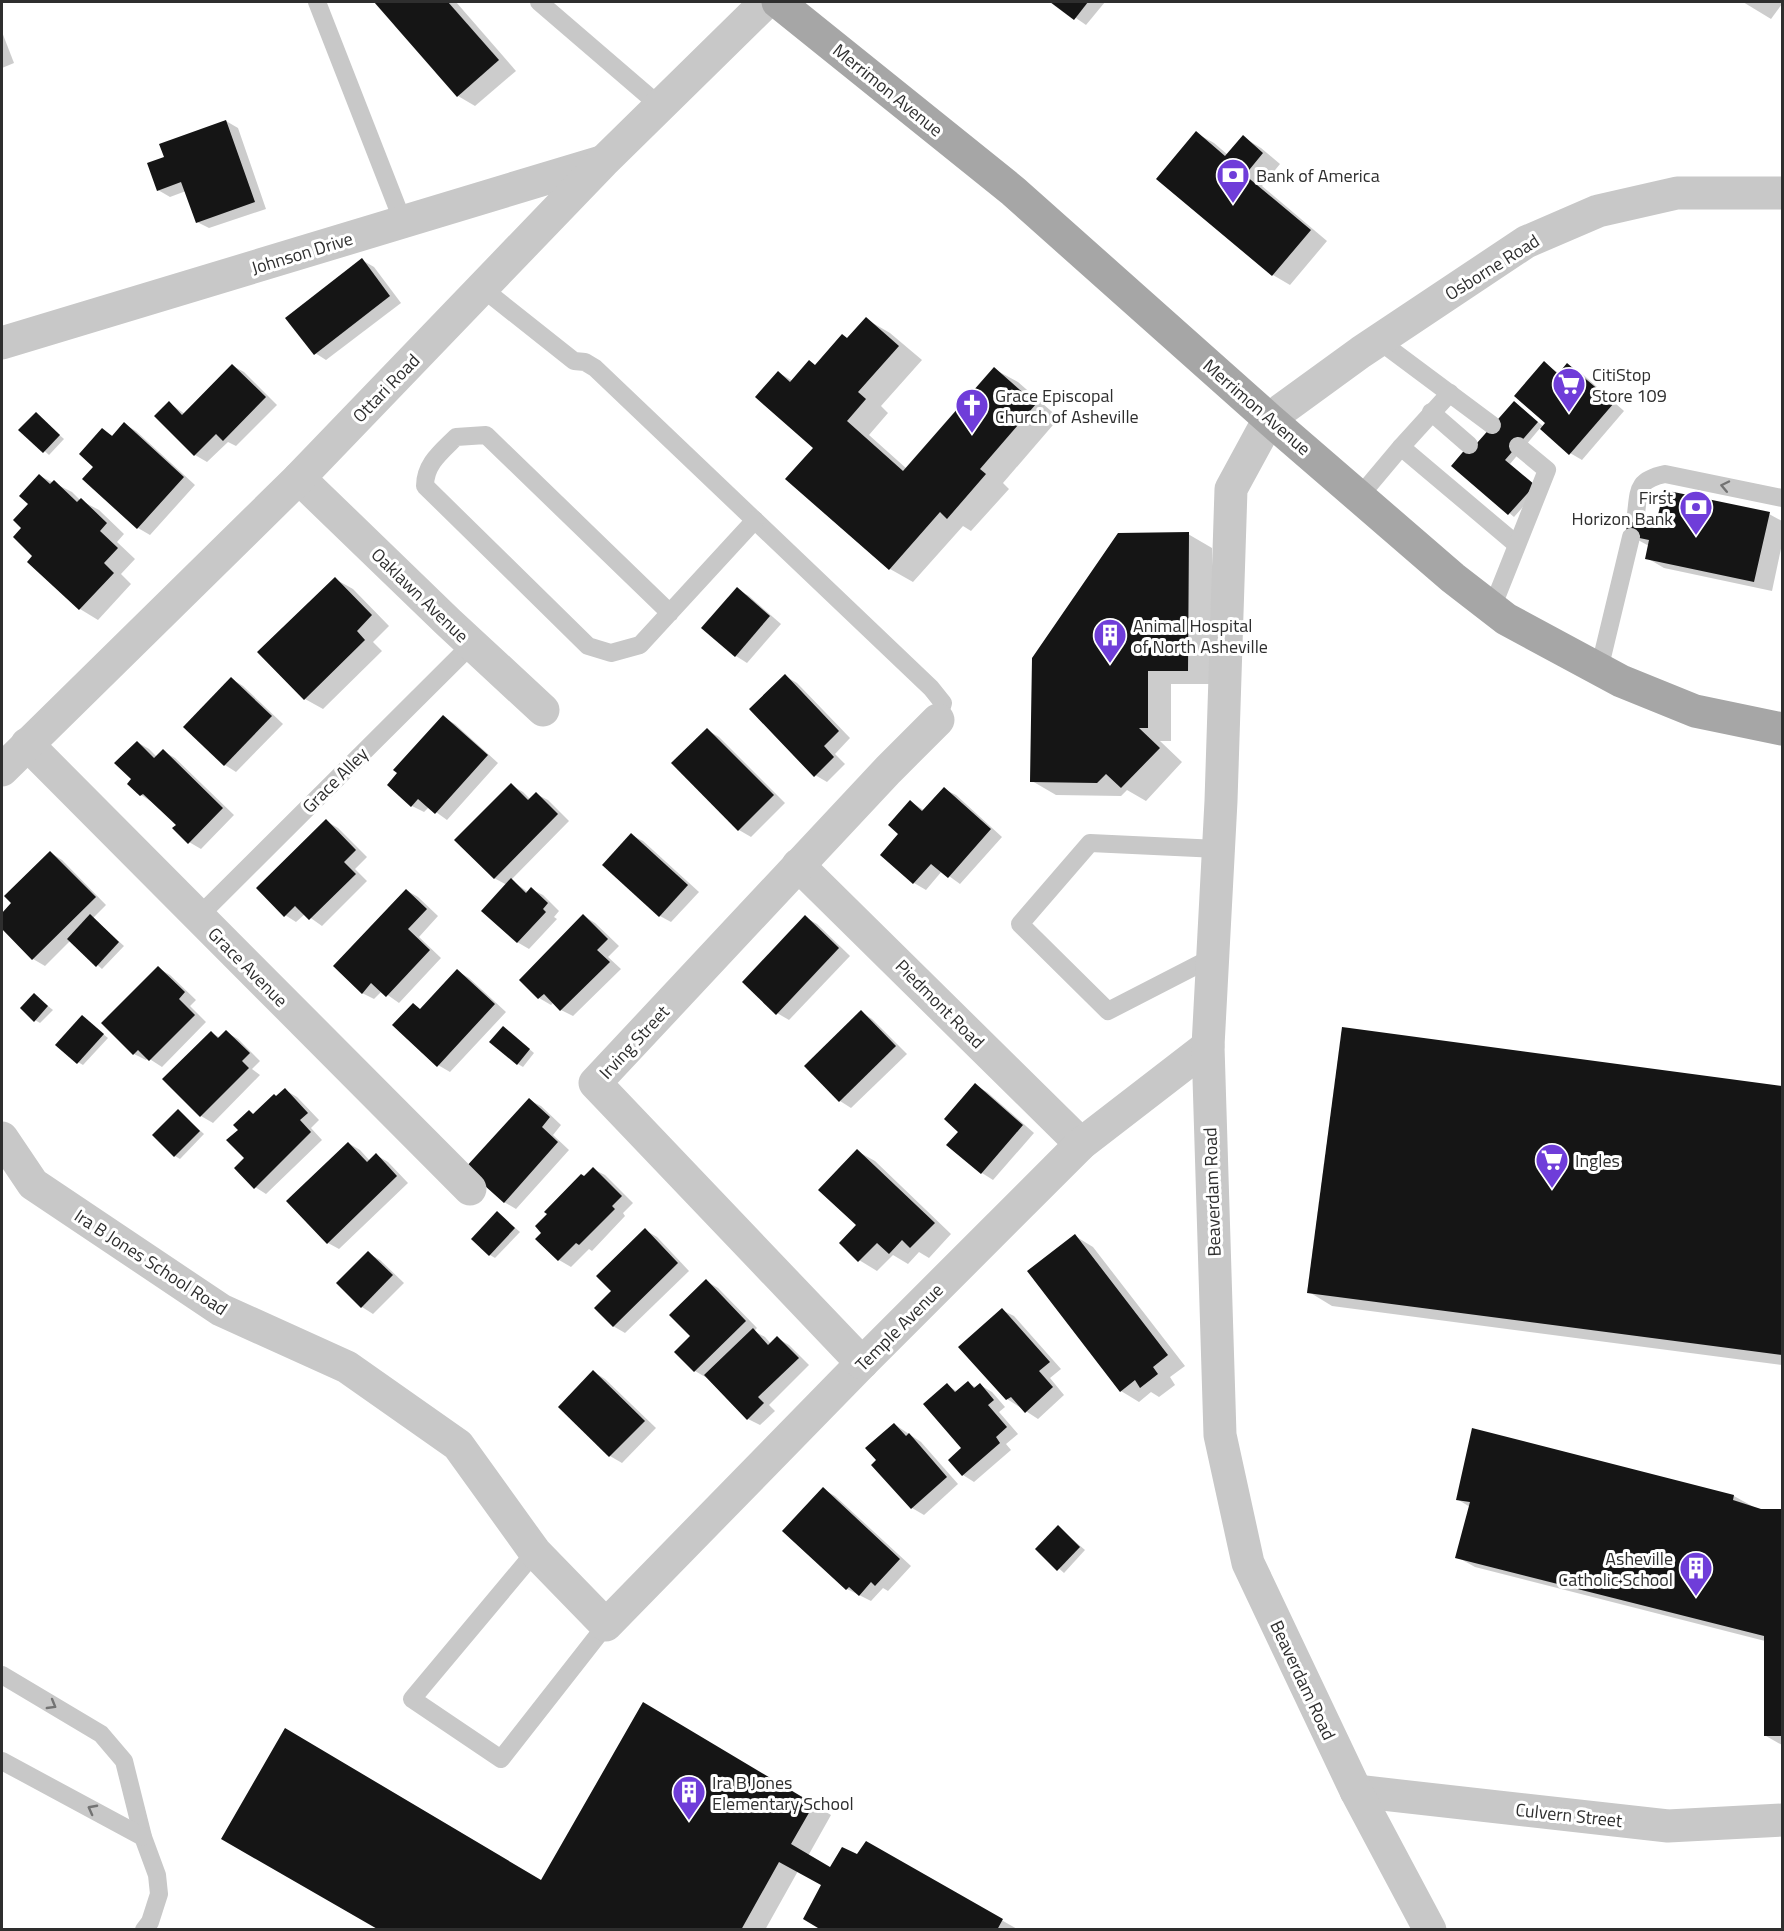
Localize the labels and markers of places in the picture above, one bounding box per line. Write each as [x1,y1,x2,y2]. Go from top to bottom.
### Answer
bank icon: Bank of America [1215,157,1251,204]
place label: Bank of America [1256,162,1380,189]
place label: CitiStop Store 109 [1592,361,1667,409]
supermarket icon: CitiStop Store 109 [1551,366,1587,413]
place label: Grace Episcopal Church of Asheville [995,382,1139,430]
church icon: Grace Episcopal Church of Asheville [954,387,990,434]
place label: First Horizon Bank [1572,484,1674,532]
bank icon: First Horizon Bank [1678,489,1714,536]
place label: Animal Hospital of North Asheville [1133,612,1268,660]
building icon: Animal Hospital of North Asheville [1092,617,1128,664]
supermarket icon: Ingles [1534,1142,1570,1189]
place label: Ingles [1575,1147,1620,1174]
place label: Asheville Catholic School [1558,1545,1673,1593]
building icon: Asheville Catholic School [1678,1550,1714,1597]
place label: Ira B Jones Elementary School [712,1769,854,1817]
building icon: Ira B Jones Elementary School [671,1774,707,1821]

